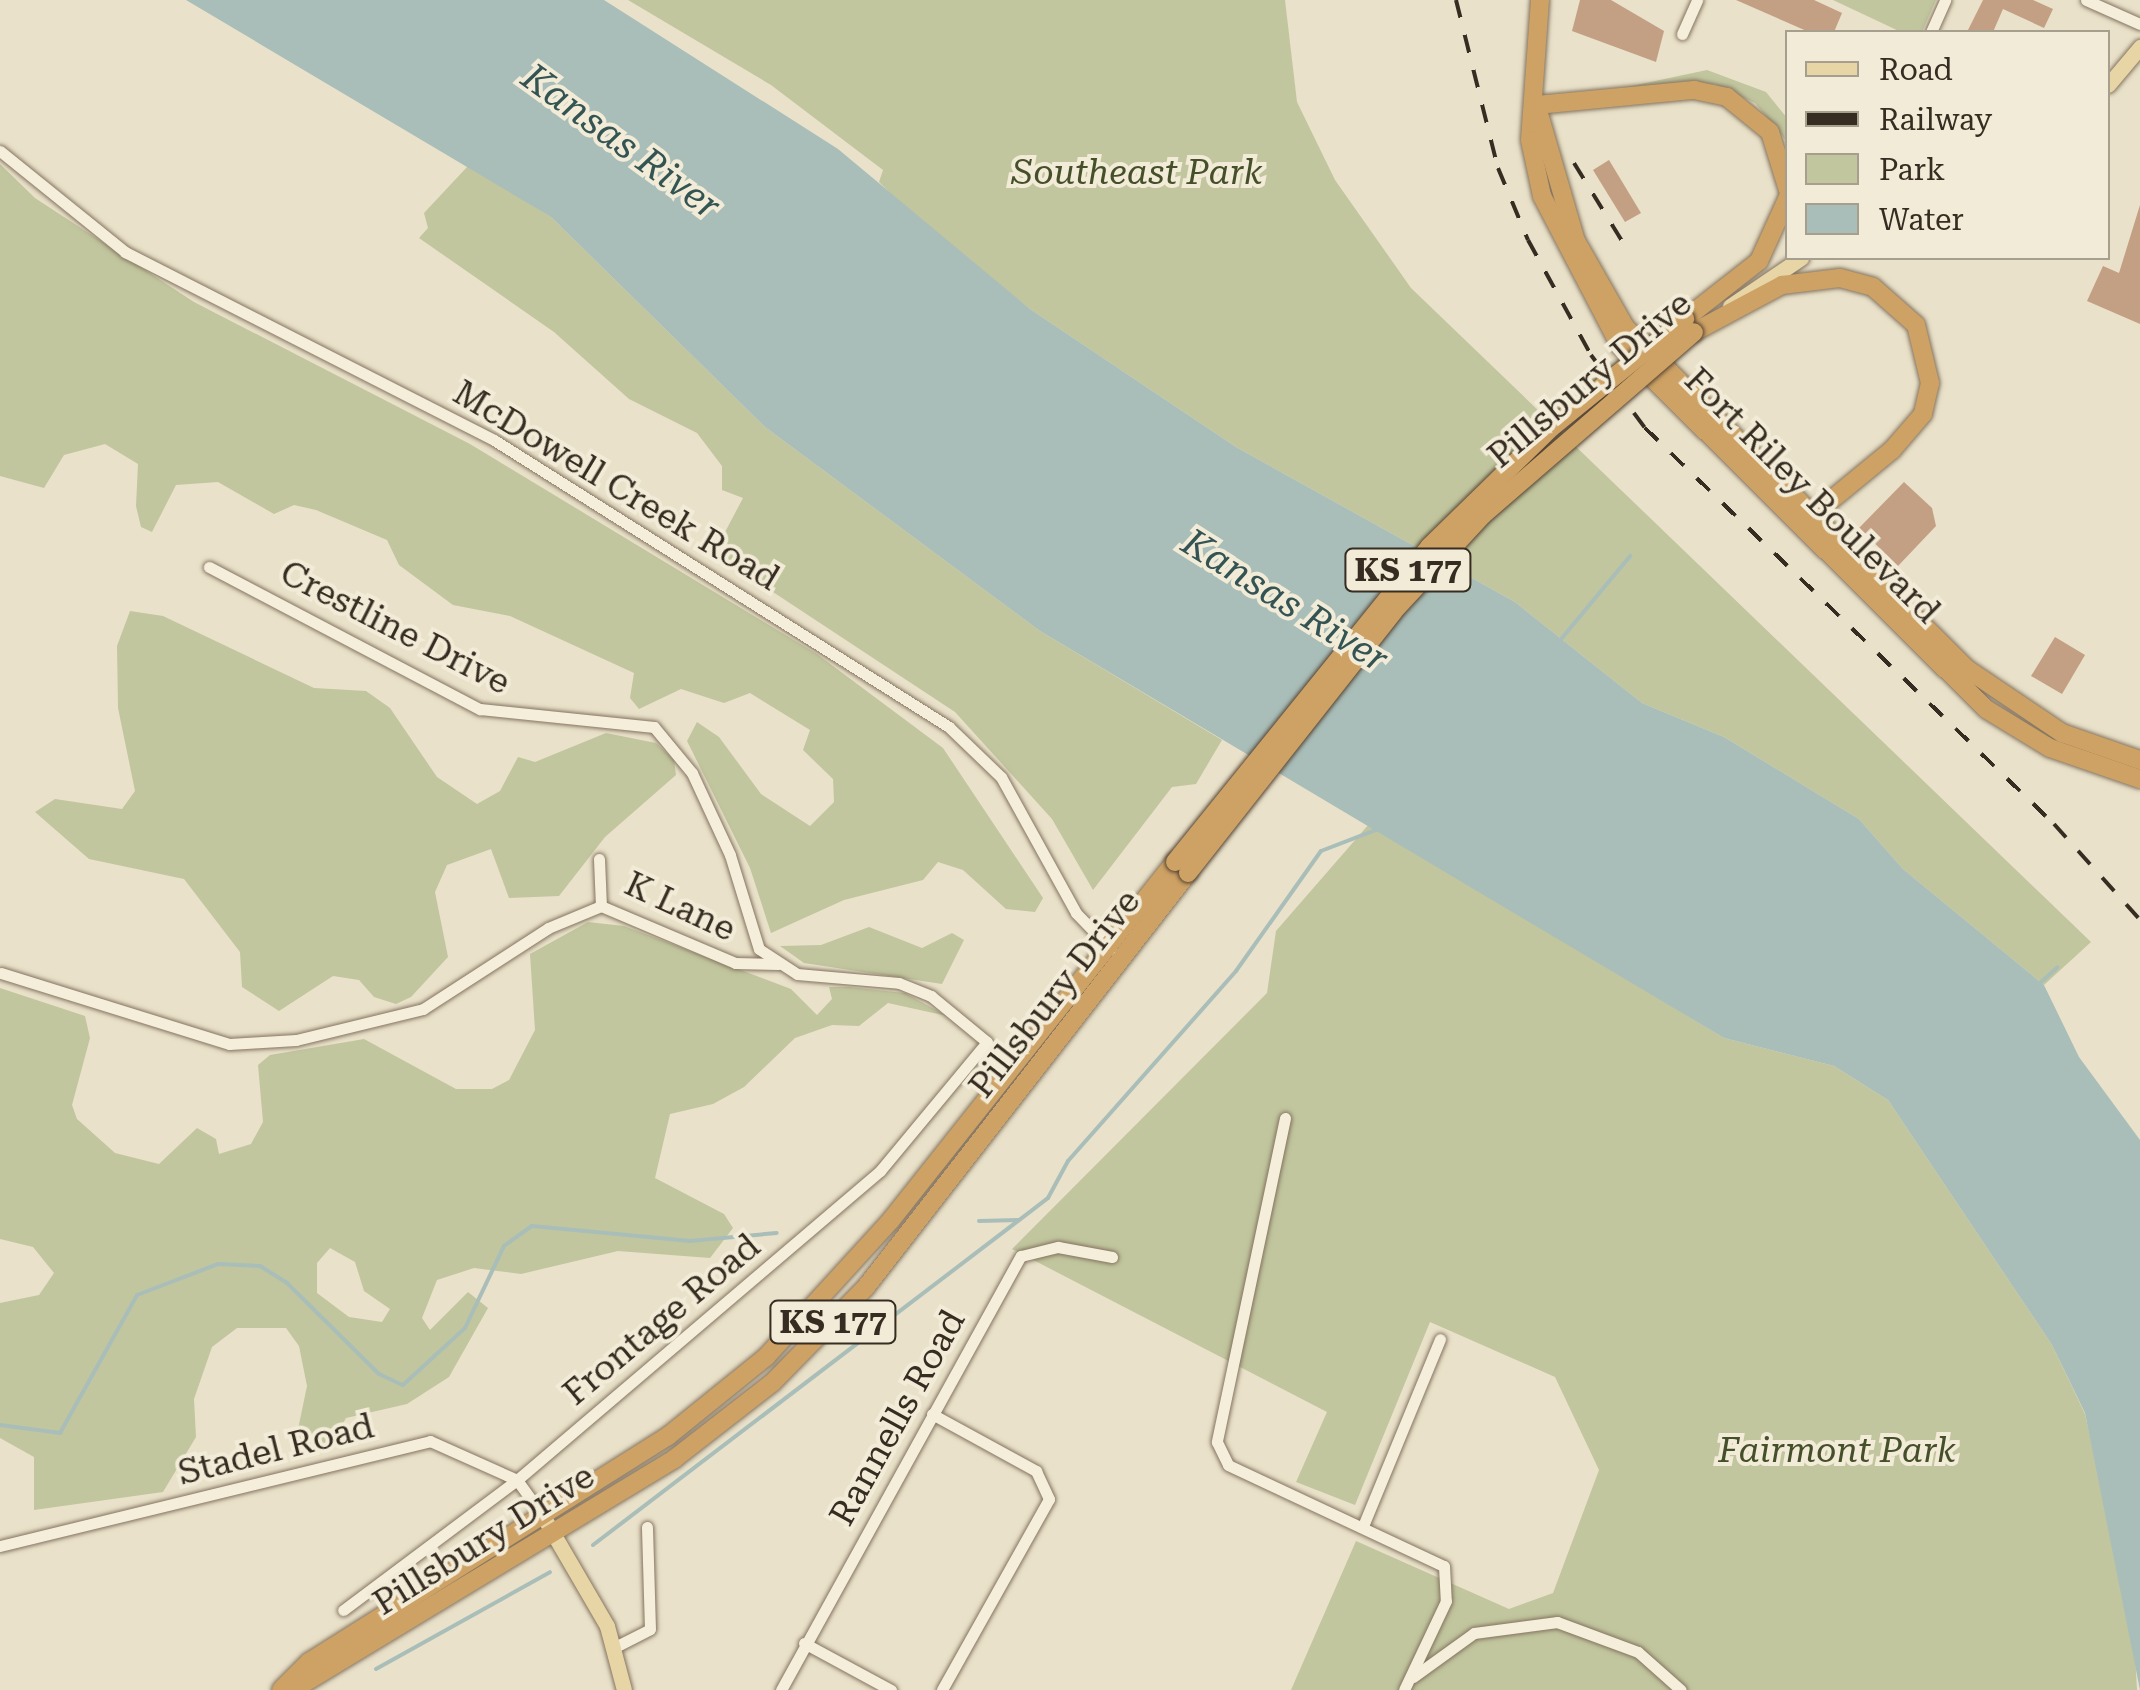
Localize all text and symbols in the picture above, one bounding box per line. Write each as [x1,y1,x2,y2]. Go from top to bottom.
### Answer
legend [1785,30,2110,260]
text: Road [1879,52,1953,87]
water label: Kansas River [513,55,729,229]
text: Railway [1879,102,1992,137]
park label: Southeast Park [1012,152,1262,194]
text: Park [1879,152,1945,187]
text: Water [1879,202,1964,237]
street label: Pillsbury Drive [1480,283,1700,477]
street label: Fort Riley Boulevard [1676,360,1948,632]
street label: McDowell Creek Road [445,372,787,600]
water label: Kansas River [1173,519,1397,683]
road number: KS 177 [1343,543,1473,597]
street label: Crestline Drive [273,552,517,704]
street label: K Lane [618,863,742,951]
street label: Pillsbury Drive [961,882,1149,1106]
street label: Frontage Road [555,1226,769,1414]
road number: KS 177 [768,1295,898,1349]
street label: Rannells Road [821,1303,975,1533]
street label: Stadel Road [174,1405,378,1495]
park label: Fairmont Park [1718,1430,1956,1472]
street label: Pillsbury Drive [366,1455,602,1625]

